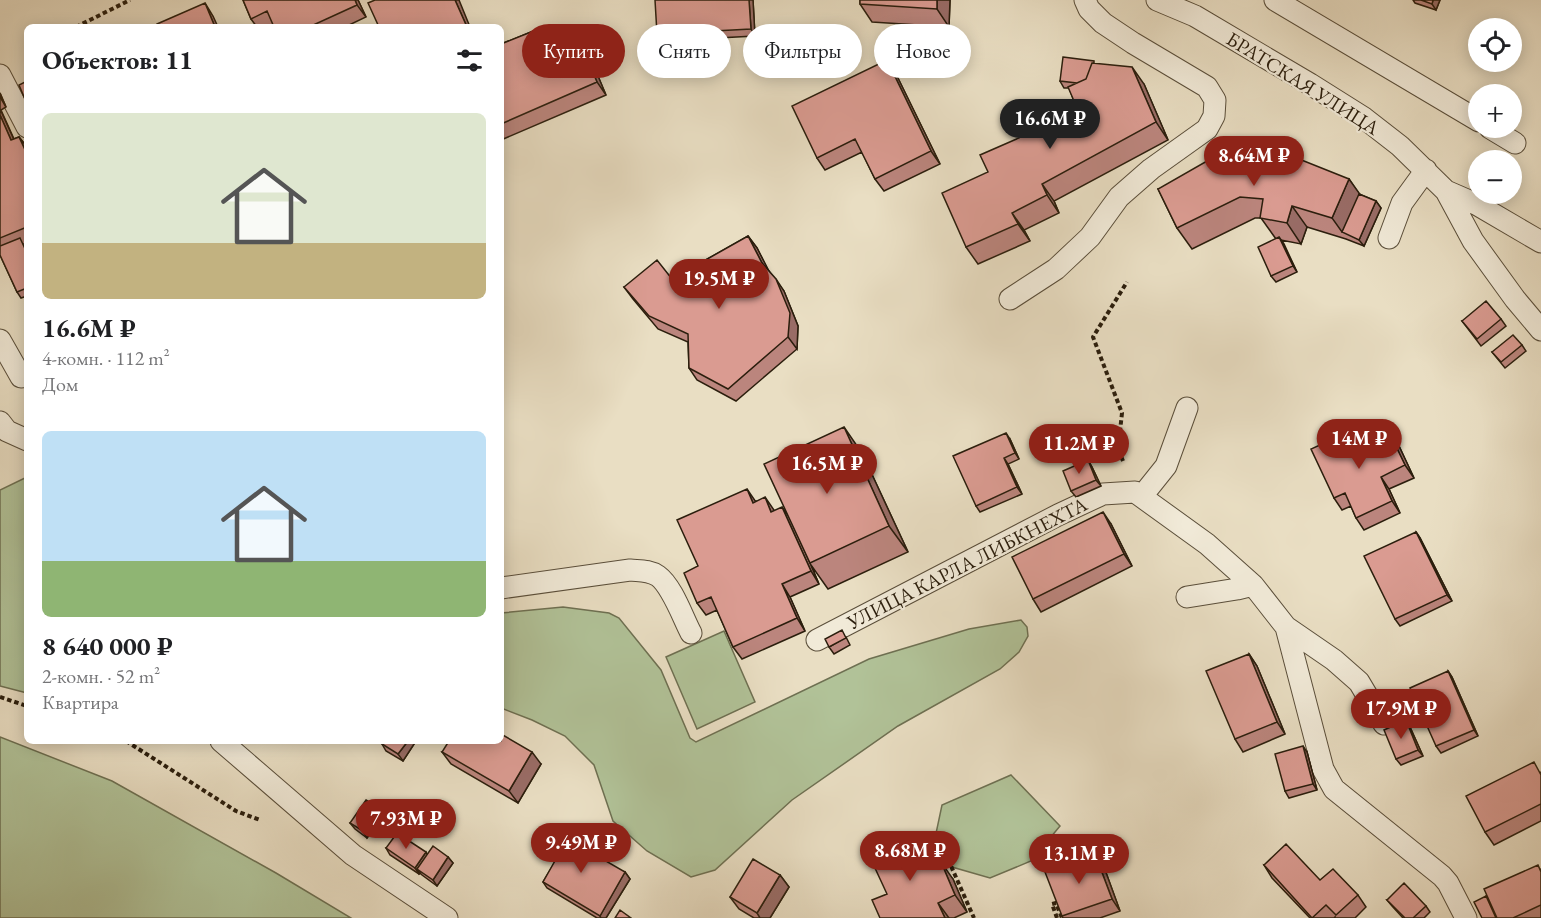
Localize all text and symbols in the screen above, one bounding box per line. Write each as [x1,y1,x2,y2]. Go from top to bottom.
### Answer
map controls [1468,18,1522,204]
button: locate [1468,18,1522,72]
chip: Купить [522,24,625,78]
chip: Снять [637,24,731,78]
chip: Фильтры [743,24,862,78]
chip: Новое [874,24,971,78]
street label: БРАТСКАЯ УЛИЦА [1222,25,1384,141]
text: Объектов: 11 [42,43,193,77]
icon: filters [453,44,486,77]
button: + [1468,84,1522,138]
pin: 16.6M ₽ [995,99,1105,150]
text: 16.6M ₽ [1014,105,1086,131]
pin: 8.64M ₽ [1199,136,1309,187]
text: 8.64M ₽ [1218,142,1290,168]
button: − [1468,150,1522,204]
icon: home [210,152,318,260]
pin: 19.5M ₽ [664,259,774,310]
text: 19.5M ₽ [683,265,755,291]
text: 16.6M ₽ [42,311,136,345]
text: 4-комн. · 112 m² [42,345,170,371]
text: Дом [42,371,78,397]
pin: 14M ₽ [1317,419,1401,470]
pin: 11.2M ₽ [1024,424,1134,475]
text: 14M ₽ [1331,425,1387,451]
text: 11.2M ₽ [1043,430,1115,456]
pin: 16.5M ₽ [772,444,882,495]
text: 16.5M ₽ [791,450,863,476]
icon: home [210,470,318,578]
street label: УЛИЦА КАРЛА ЛИБКНЕХТА [842,491,1092,636]
text: 8 640 000 ₽ [42,629,173,663]
text: 2-комн. · 52 m² [42,663,160,689]
text: Квартира [42,689,119,715]
pin: 17.9M ₽ [1346,689,1456,740]
text: 17.9M ₽ [1365,695,1437,721]
pin: 7.93M ₽ [351,799,461,850]
text: 7.93M ₽ [370,805,442,831]
pin: 9.49M ₽ [526,823,636,874]
text: 9.49M ₽ [545,829,617,855]
pin: 8.68M ₽ [855,831,965,882]
pin: 13.1M ₽ [1024,834,1134,885]
text: 8.68M ₽ [874,837,946,863]
text: 13.1M ₽ [1043,840,1115,866]

